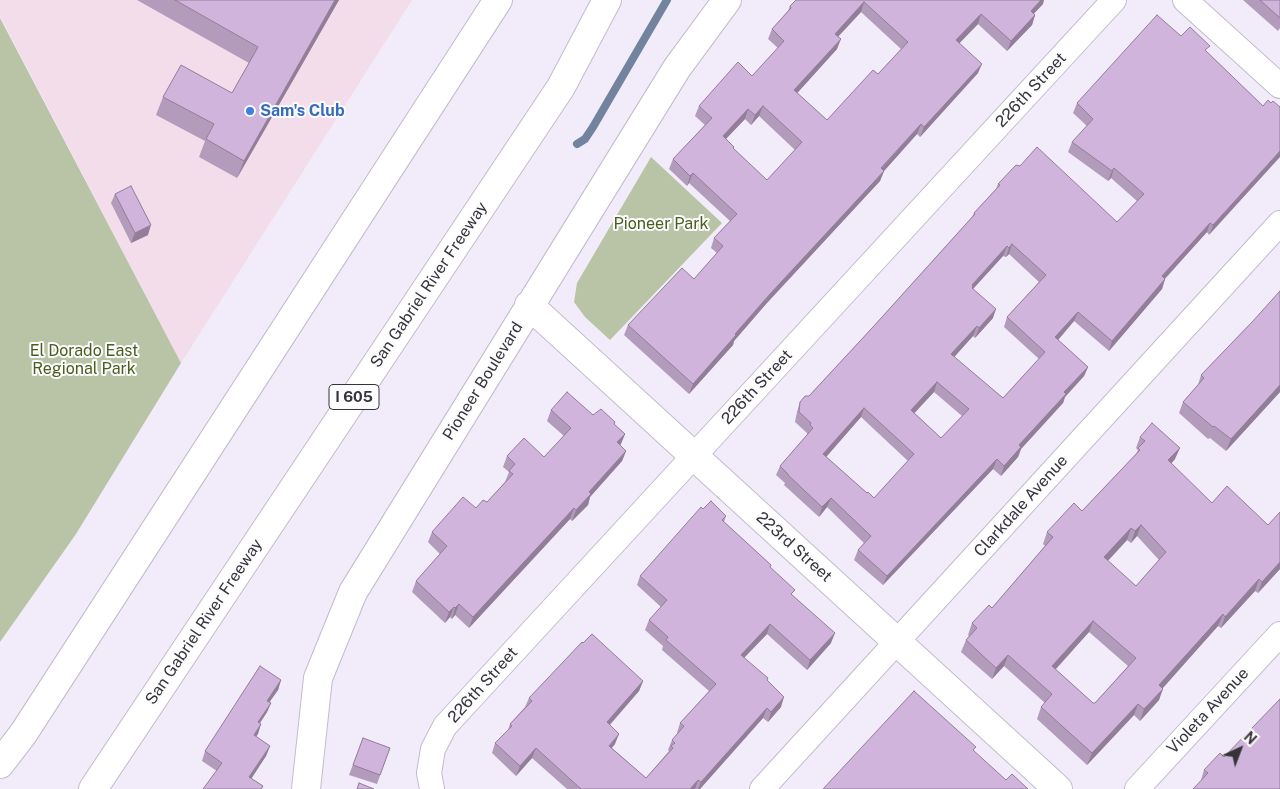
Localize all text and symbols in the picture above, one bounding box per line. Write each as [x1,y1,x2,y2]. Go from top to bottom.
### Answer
street label: 226th Street [992,49,1070,131]
place label: Sam's Club [260,101,345,121]
marker: Sam's Club [244,105,256,117]
street label: San Gabriel River Freeway [366,199,492,371]
park label: Pioneer Park [614,214,708,234]
street label: Pioneer Boulevard [439,318,527,444]
park label: El Dorado East Regional Park [30,341,138,379]
street label: 226th Street [718,346,796,428]
road number: I 605 [329,384,379,410]
street label: Clarkdale Avenue [970,451,1072,561]
street label: 223rd Street [752,508,836,586]
street label: San Gabriel River Freeway [141,536,267,708]
street label: 226th Street [444,643,522,727]
street label: Violeta Avenue [1163,664,1253,758]
north arrow [1215,724,1265,774]
text: N [1241,728,1260,748]

